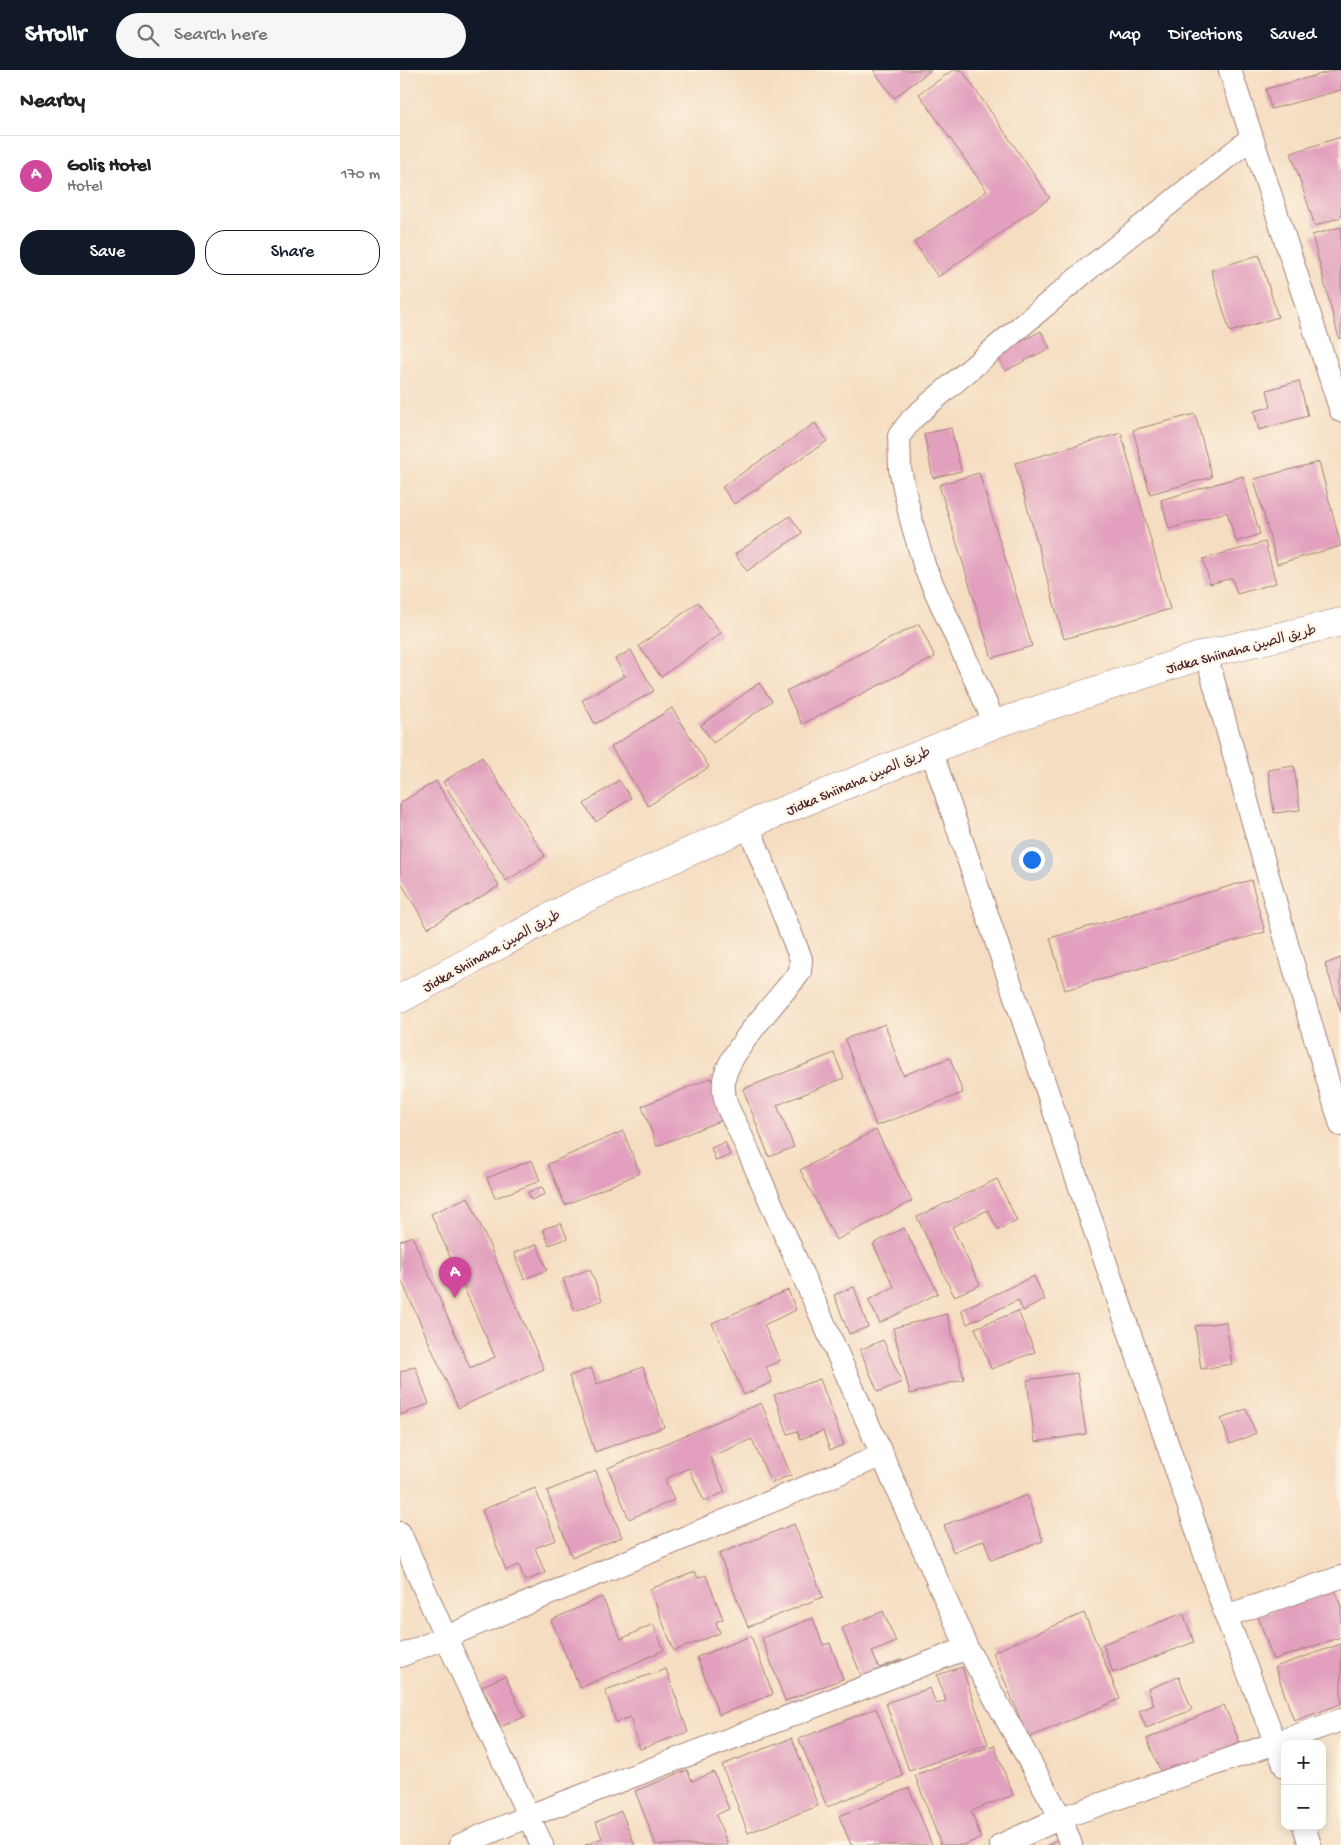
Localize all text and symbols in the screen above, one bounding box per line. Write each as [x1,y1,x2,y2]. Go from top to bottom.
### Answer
search box [116,13,466,58]
text: Strollr [25,21,86,50]
icon: search [134,21,162,49]
text: Search here [174,24,268,47]
text: Map [1109,25,1141,46]
text: Directions [1169,25,1242,46]
text: Saved [1270,25,1316,46]
text: Nearby [20,90,85,115]
text: Golis Hotel [67,155,151,178]
text: A [31,166,41,185]
text: 170 m [341,166,380,185]
text: Hotel [67,178,103,197]
button: Save [20,230,195,275]
button: Share [205,230,380,275]
street label: Jidka Shiinaha طريق الصين [1165,622,1319,679]
street label: Jidka Shiinaha طريق الصين [784,744,934,820]
your location [1019,847,1045,873]
street label: Jidka Shiinaha طريق الصين [420,907,564,997]
pin: A [439,1257,471,1298]
map controls [1281,1740,1326,1830]
button: + [1281,1740,1326,1785]
button: − [1281,1785,1326,1830]

